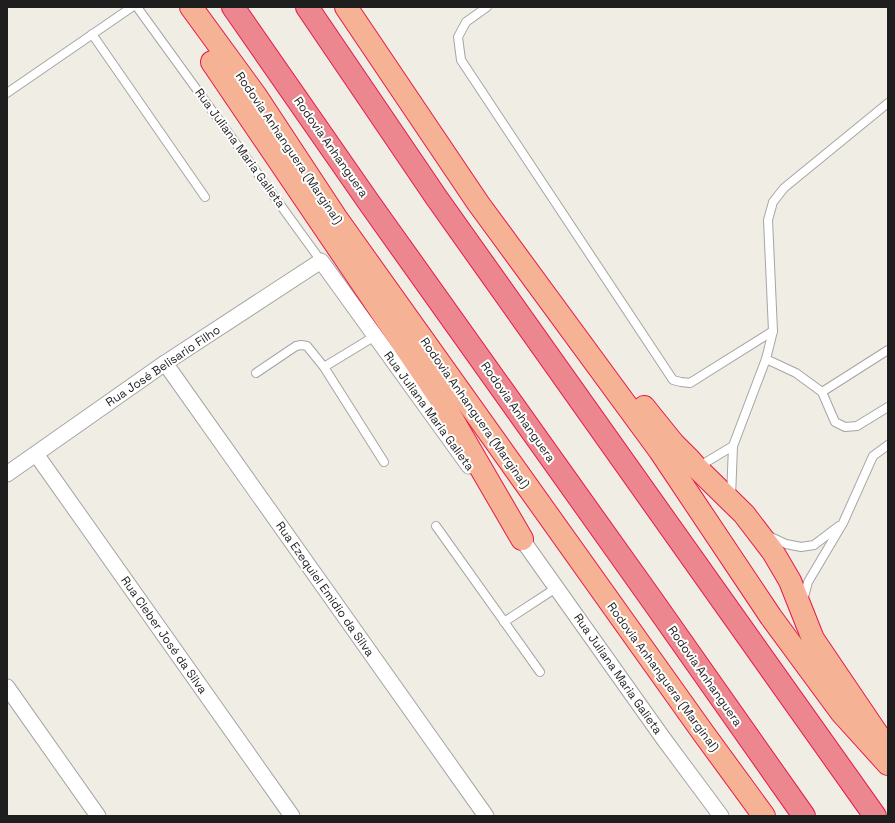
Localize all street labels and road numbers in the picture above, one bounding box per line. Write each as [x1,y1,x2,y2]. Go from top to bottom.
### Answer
street label: Rodovia Anhanguera (Marginal) [232,69,346,227]
street label: Rua Juliana Maria Galieta [191,85,289,211]
street label: Rodovia Anhanguera [290,94,372,200]
street label: Rua José Belisario Filho [103,322,223,410]
street label: Rodovia Anhanguera (Marginal) [417,334,533,492]
street label: Rua Juliana Maria Galieta [380,348,478,474]
street label: Rodovia Anhanguera [477,359,559,465]
street label: Rua Ezequiel Emidio da Silva [272,518,378,660]
street label: Rua Cleber José da Silva [117,573,211,697]
street label: Rodovia Anhanguera (Marginal) [603,599,723,755]
street label: Rua Juliana Maria Galieta [570,610,666,738]
street label: Rodovia Anhanguera [664,623,746,729]

